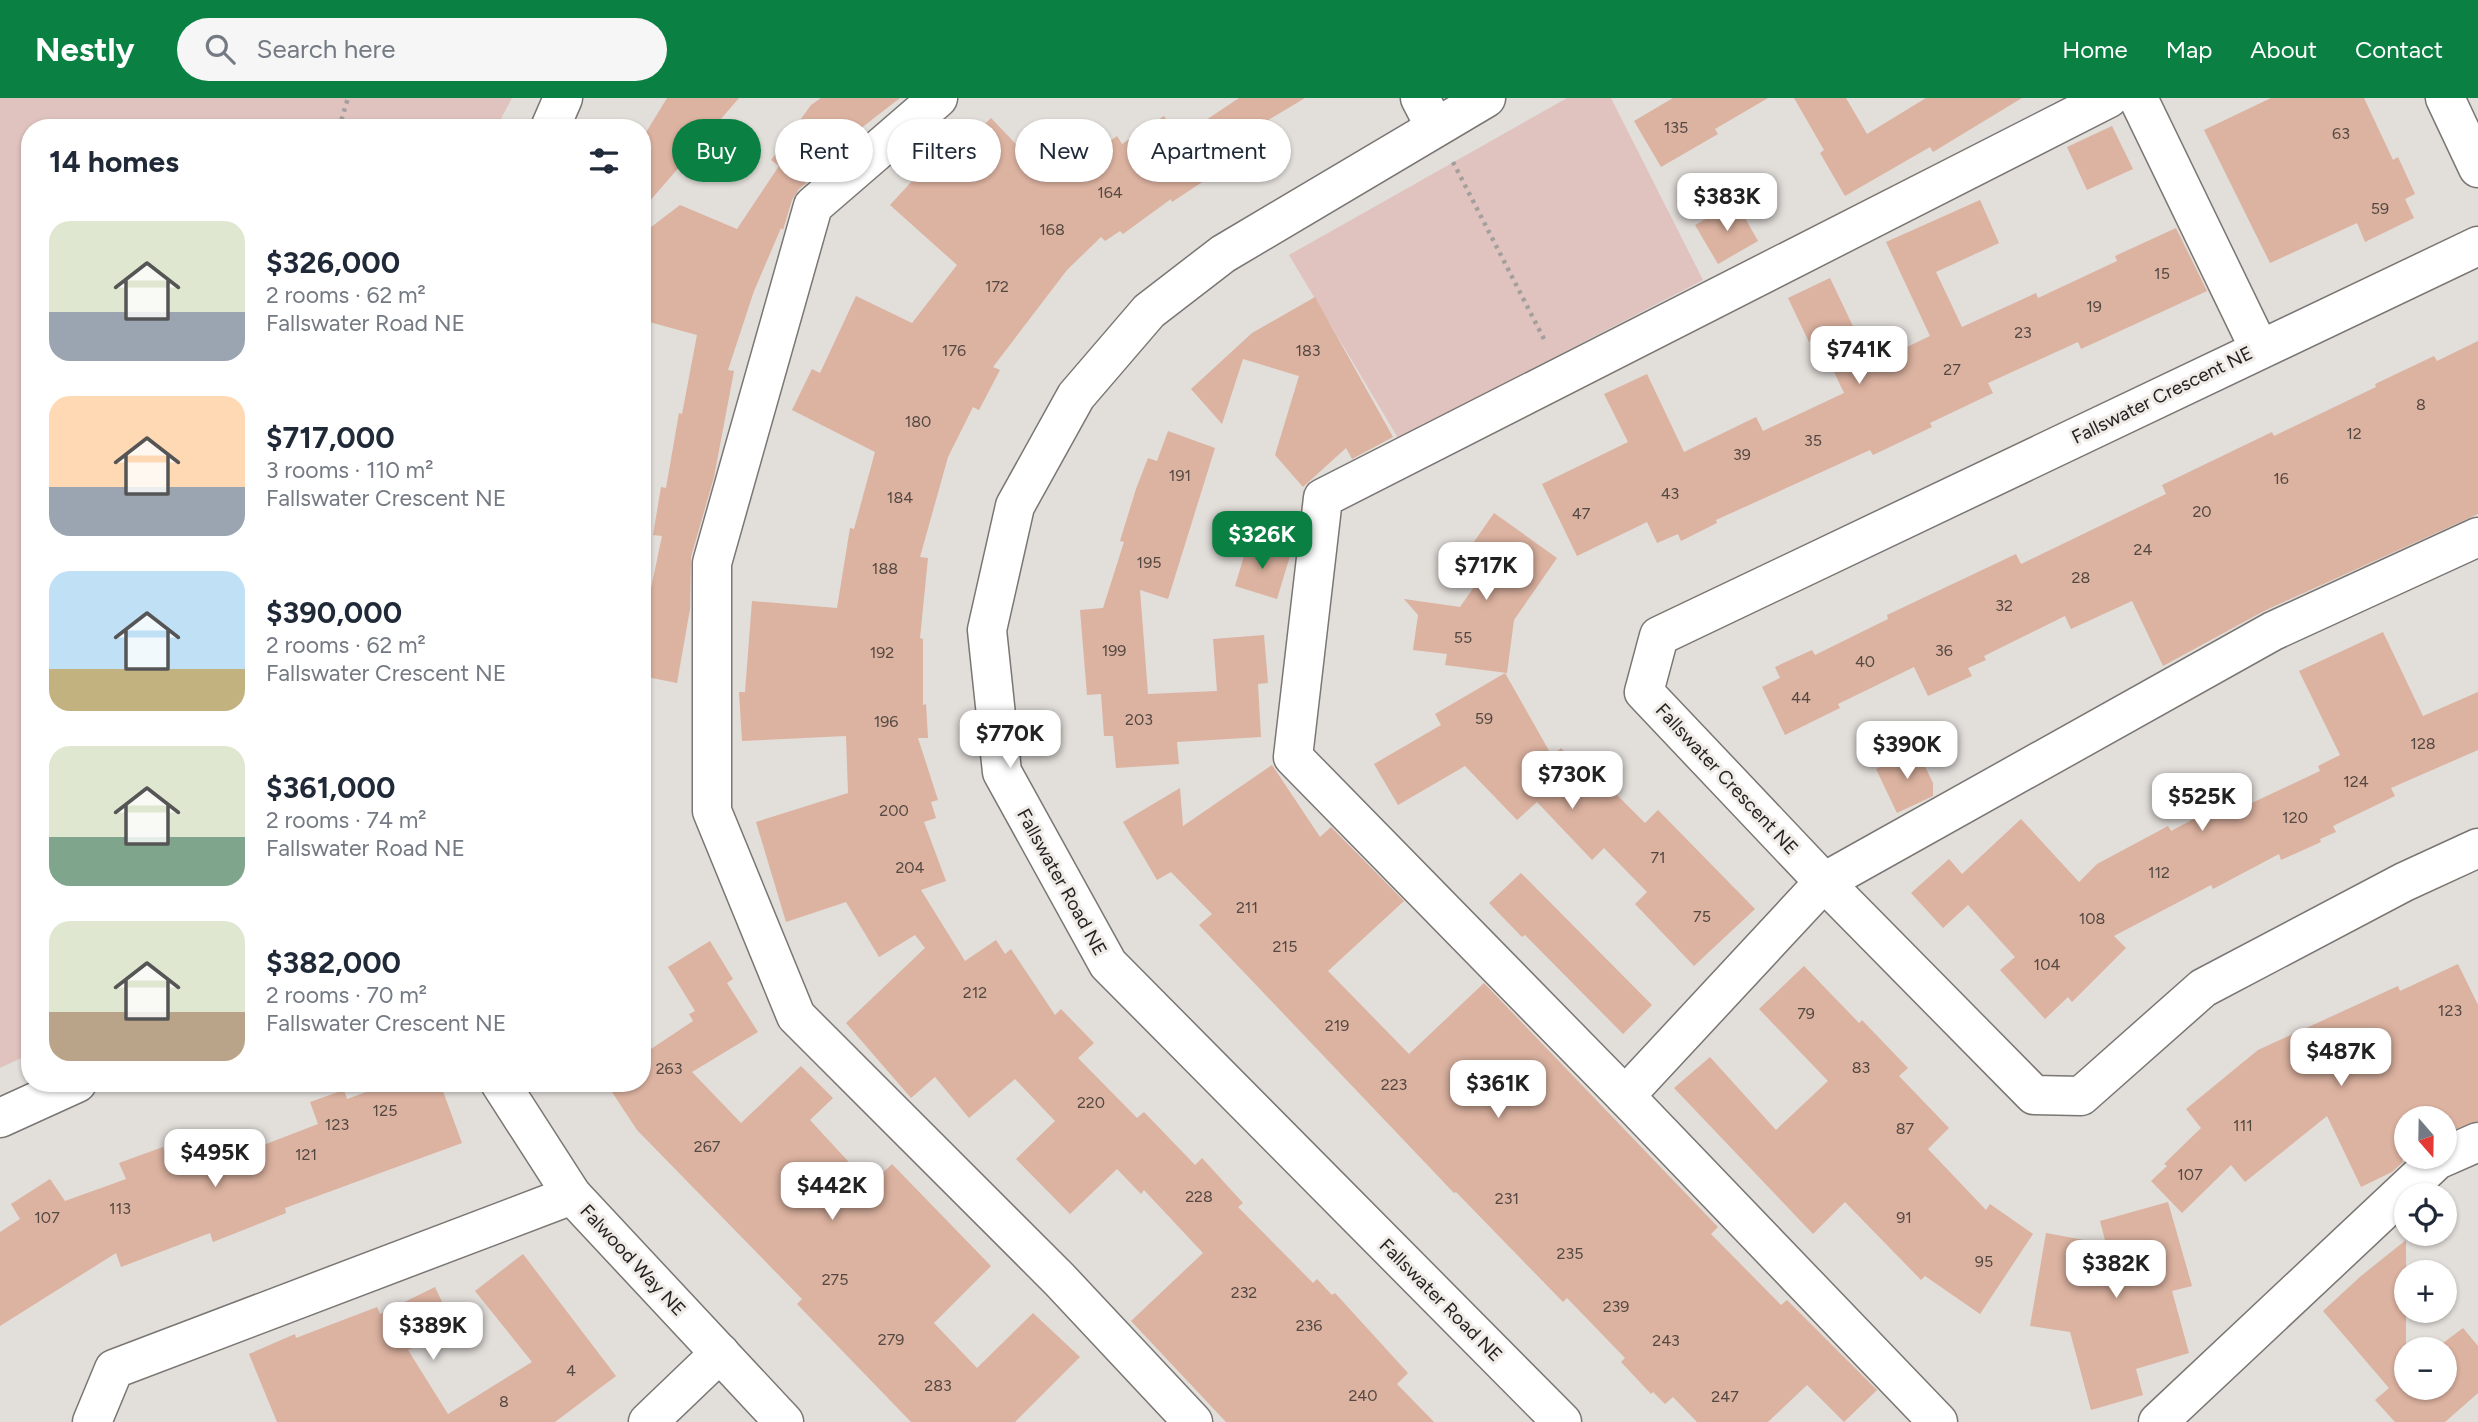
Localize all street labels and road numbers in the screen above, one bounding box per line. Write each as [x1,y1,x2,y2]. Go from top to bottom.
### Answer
street label: Fallswater Crescent NE [2068,341,2256,449]
street label: Fallswater Crescent NE [1651,699,1803,859]
street label: Fallswater Road NE [1012,804,1112,960]
street label: Falwood Way NE [575,1199,691,1321]
street label: Fallswater Road NE [1375,1234,1507,1366]

